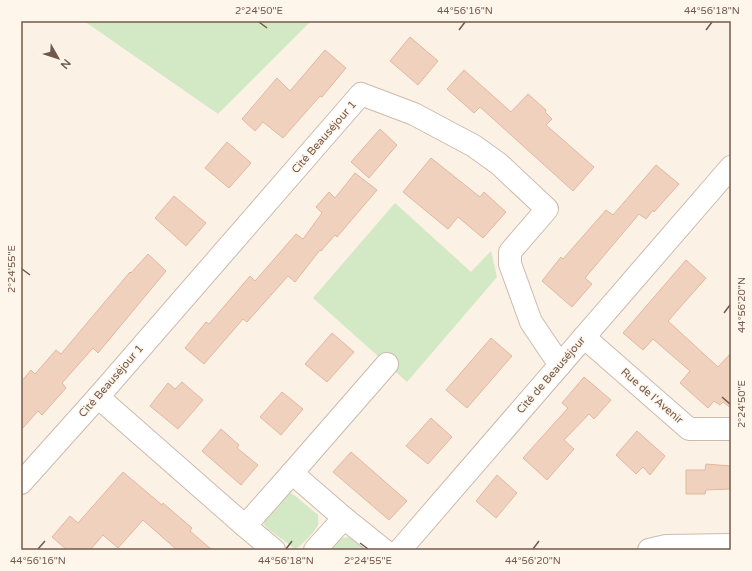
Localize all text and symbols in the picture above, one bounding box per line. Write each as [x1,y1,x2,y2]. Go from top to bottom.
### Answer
text: 2°24'50"E [235,5,283,17]
text: 44°56'16"N [437,5,493,17]
text: 44°56'18"N [684,5,740,17]
north arrow [38,38,78,78]
text: N [58,56,73,72]
street label: Cité Beauséjour 1 [289,98,359,176]
text: 2°24'55"E [6,245,18,293]
text: 44°56'20"N [736,277,748,333]
street label: Cité de Beauséjour [514,333,589,416]
street label: Cité Beauséjour 1 [76,342,146,420]
street label: Rue de l'Avenir [618,365,686,427]
text: 2°24'50"E [736,380,748,428]
text: 44°56'16"N [10,555,66,567]
text: 44°56'18"N [258,555,314,567]
text: 2°24'55"E [344,555,392,567]
text: 44°56'20"N [505,555,561,567]

